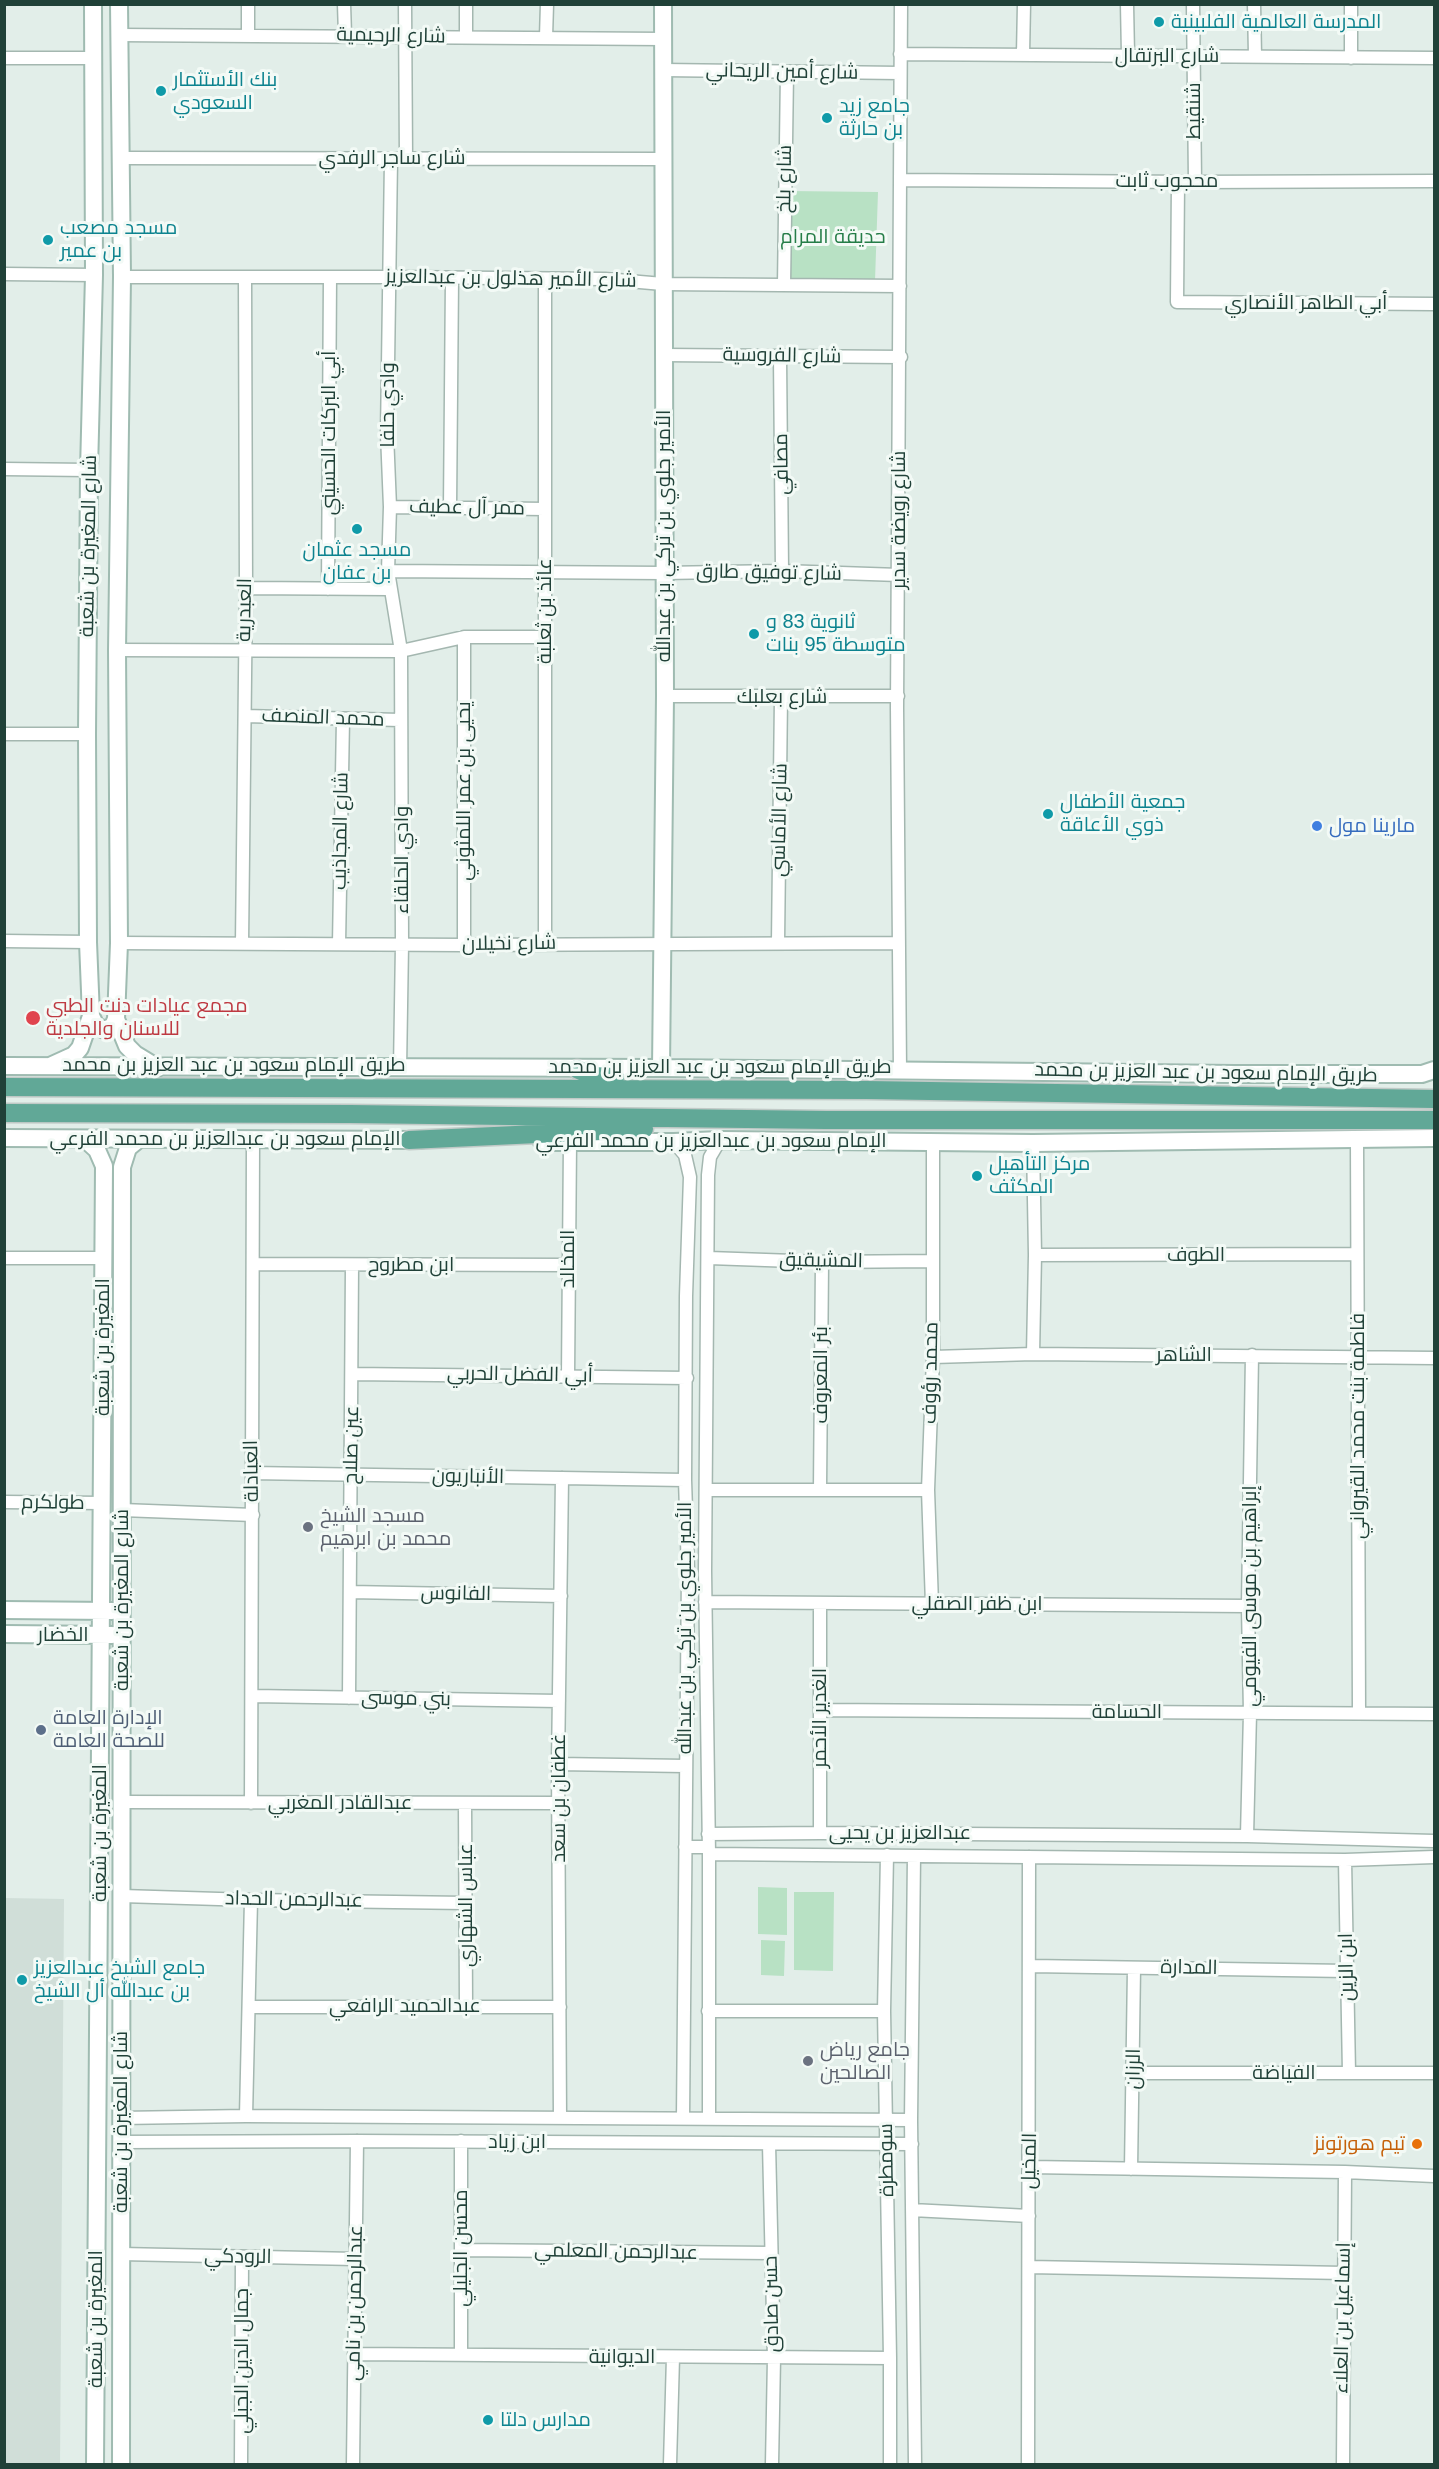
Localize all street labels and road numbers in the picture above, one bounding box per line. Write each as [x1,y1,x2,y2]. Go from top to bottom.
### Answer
street label: شارع الرحيمية [336,23,446,49]
street label: شارع البرتقال [1115,44,1219,68]
street label: شارع أمين الريحاني [705,59,859,85]
street label: شنقيط [1182,82,1206,140]
street label: شارع بلخ [772,145,798,213]
street label: شارع ساجر الرفدي [318,146,466,170]
street label: محجوب ثابت [1116,169,1218,193]
street label: شارع الأمير هذلول بن عبدالعزيز [385,265,637,293]
street label: أبي الطاهر الأنصاري [1225,291,1387,315]
street label: شارع الفروسية [722,343,842,369]
street label: أبي البركات الحسيني [317,351,341,515]
street label: وادي حلفا [376,362,400,448]
street label: الأمير جلوي بن تركي بن عبدالله [652,410,676,662]
street label: مصافي [769,433,795,495]
street label: شارع رويضة سدير [887,451,911,589]
street label: شارع المغيرة بن شعبة [75,455,103,637]
street label: ممر آل عطيف [409,495,525,521]
street label: عائذ بن ثعلبة [533,558,557,664]
street label: شارع توفيق طارق [696,560,842,586]
street label: العبدرية [232,578,258,642]
street label: شارع بعلبك [737,685,827,709]
street label: يحيى بن عمر اللمثوني [452,701,476,881]
street label: محمد المنصف [261,704,385,732]
street label: شارع الأماسي [767,763,793,877]
street label: شارع المجاذيب [328,772,354,890]
street label: وادي الحلقاء [390,806,414,914]
street label: شارع نخيلان [462,931,556,957]
street label: طريق الإمام سعود بن عبد العزيز بن محمد [62,1053,406,1077]
street label: طريق الإمام سعود بن عبد العزيز بن محمد [548,1055,892,1079]
street label: طريق الإمام سعود بن عبد العزيز بن محمد [1034,1058,1378,1088]
street label: الإمام سعود بن عبدالعزيز بن محمد الفرعي [49,1127,401,1151]
street label: الإمام سعود بن عبدالعزيز بن محمد الفرعي [535,1129,887,1153]
street label: المخالد [556,1230,580,1288]
street label: الطوف [1167,1243,1225,1267]
street label: المشيقيق [779,1248,863,1274]
street label: ابن مطروح [368,1253,454,1277]
street label: المغيرة بن شعبة [91,1278,115,1416]
street label: فاطمة بنت محمد القيرواني [1346,1313,1370,1539]
street label: محمد رؤوف [918,1322,944,1424]
street label: بئر المعروف [809,1326,833,1424]
street label: الشاهر [1156,1343,1212,1367]
street label: أبي الفضل الحربي [447,1362,593,1388]
street label: عين صلاح [339,1405,365,1485]
street label: العبادلة [239,1440,265,1502]
street label: الأنباريون [432,1464,504,1490]
street label: إبراهيم بن موسى الفيومي [1238,1485,1262,1707]
street label: طولكرم [21,1490,85,1516]
street label: الأمير جلوي بن تركي بن عبدالله [673,1502,697,1754]
street label: شارع المغيرة بن شعبة [110,1509,134,1691]
street label: الفانوس [420,1581,492,1607]
street label: ابن ظفر الصقلي [911,1592,1043,1616]
street label: الخضار [37,1623,89,1647]
street label: الغدير الأحمر [808,1668,832,1768]
street label: بني موسى [361,1686,451,1712]
street label: الحسامة [1092,1700,1162,1724]
street label: غطفان بن سعد [547,1733,571,1863]
street label: المغيرة بن شعبة [88,1764,112,1902]
street label: عبدالقادر المغربي [268,1791,412,1815]
street label: عبدالعزيز بن يحيى [829,1821,971,1845]
street label: عباس الشهاري [454,1843,478,1967]
street label: عبدالرحمن الحداد [225,1887,363,1913]
street label: ابن الزين [1334,1933,1360,2001]
street label: المدارة [1160,1956,1218,1980]
street label: عبدالحميد الرافعي [329,1994,481,2018]
street label: شارع المغيرة بن شعبة [109,2031,133,2213]
street label: الرزان [1122,2048,1146,2090]
street label: الفياضة [1252,2061,1316,2085]
street label: سومطرة [874,2123,900,2197]
street label: ابن زياد [488,2130,546,2154]
street label: المخيل [1018,2133,1042,2189]
street label: محسن الجليلي [449,2189,473,2307]
street label: عبدالرحمن بن نامي [342,2225,368,2381]
street label: عبدالرحمن المعلمي [534,2239,698,2265]
street label: إسماعيل بن العلاء [1330,2242,1356,2394]
street label: الرودكي [204,2244,272,2270]
street label: المغيرة بن شعبة [84,2250,108,2388]
street label: حسن صادق [759,2255,785,2353]
street label: جمال الدين الجبلي [230,2288,254,2434]
street label: الديوانية [589,2345,655,2369]

